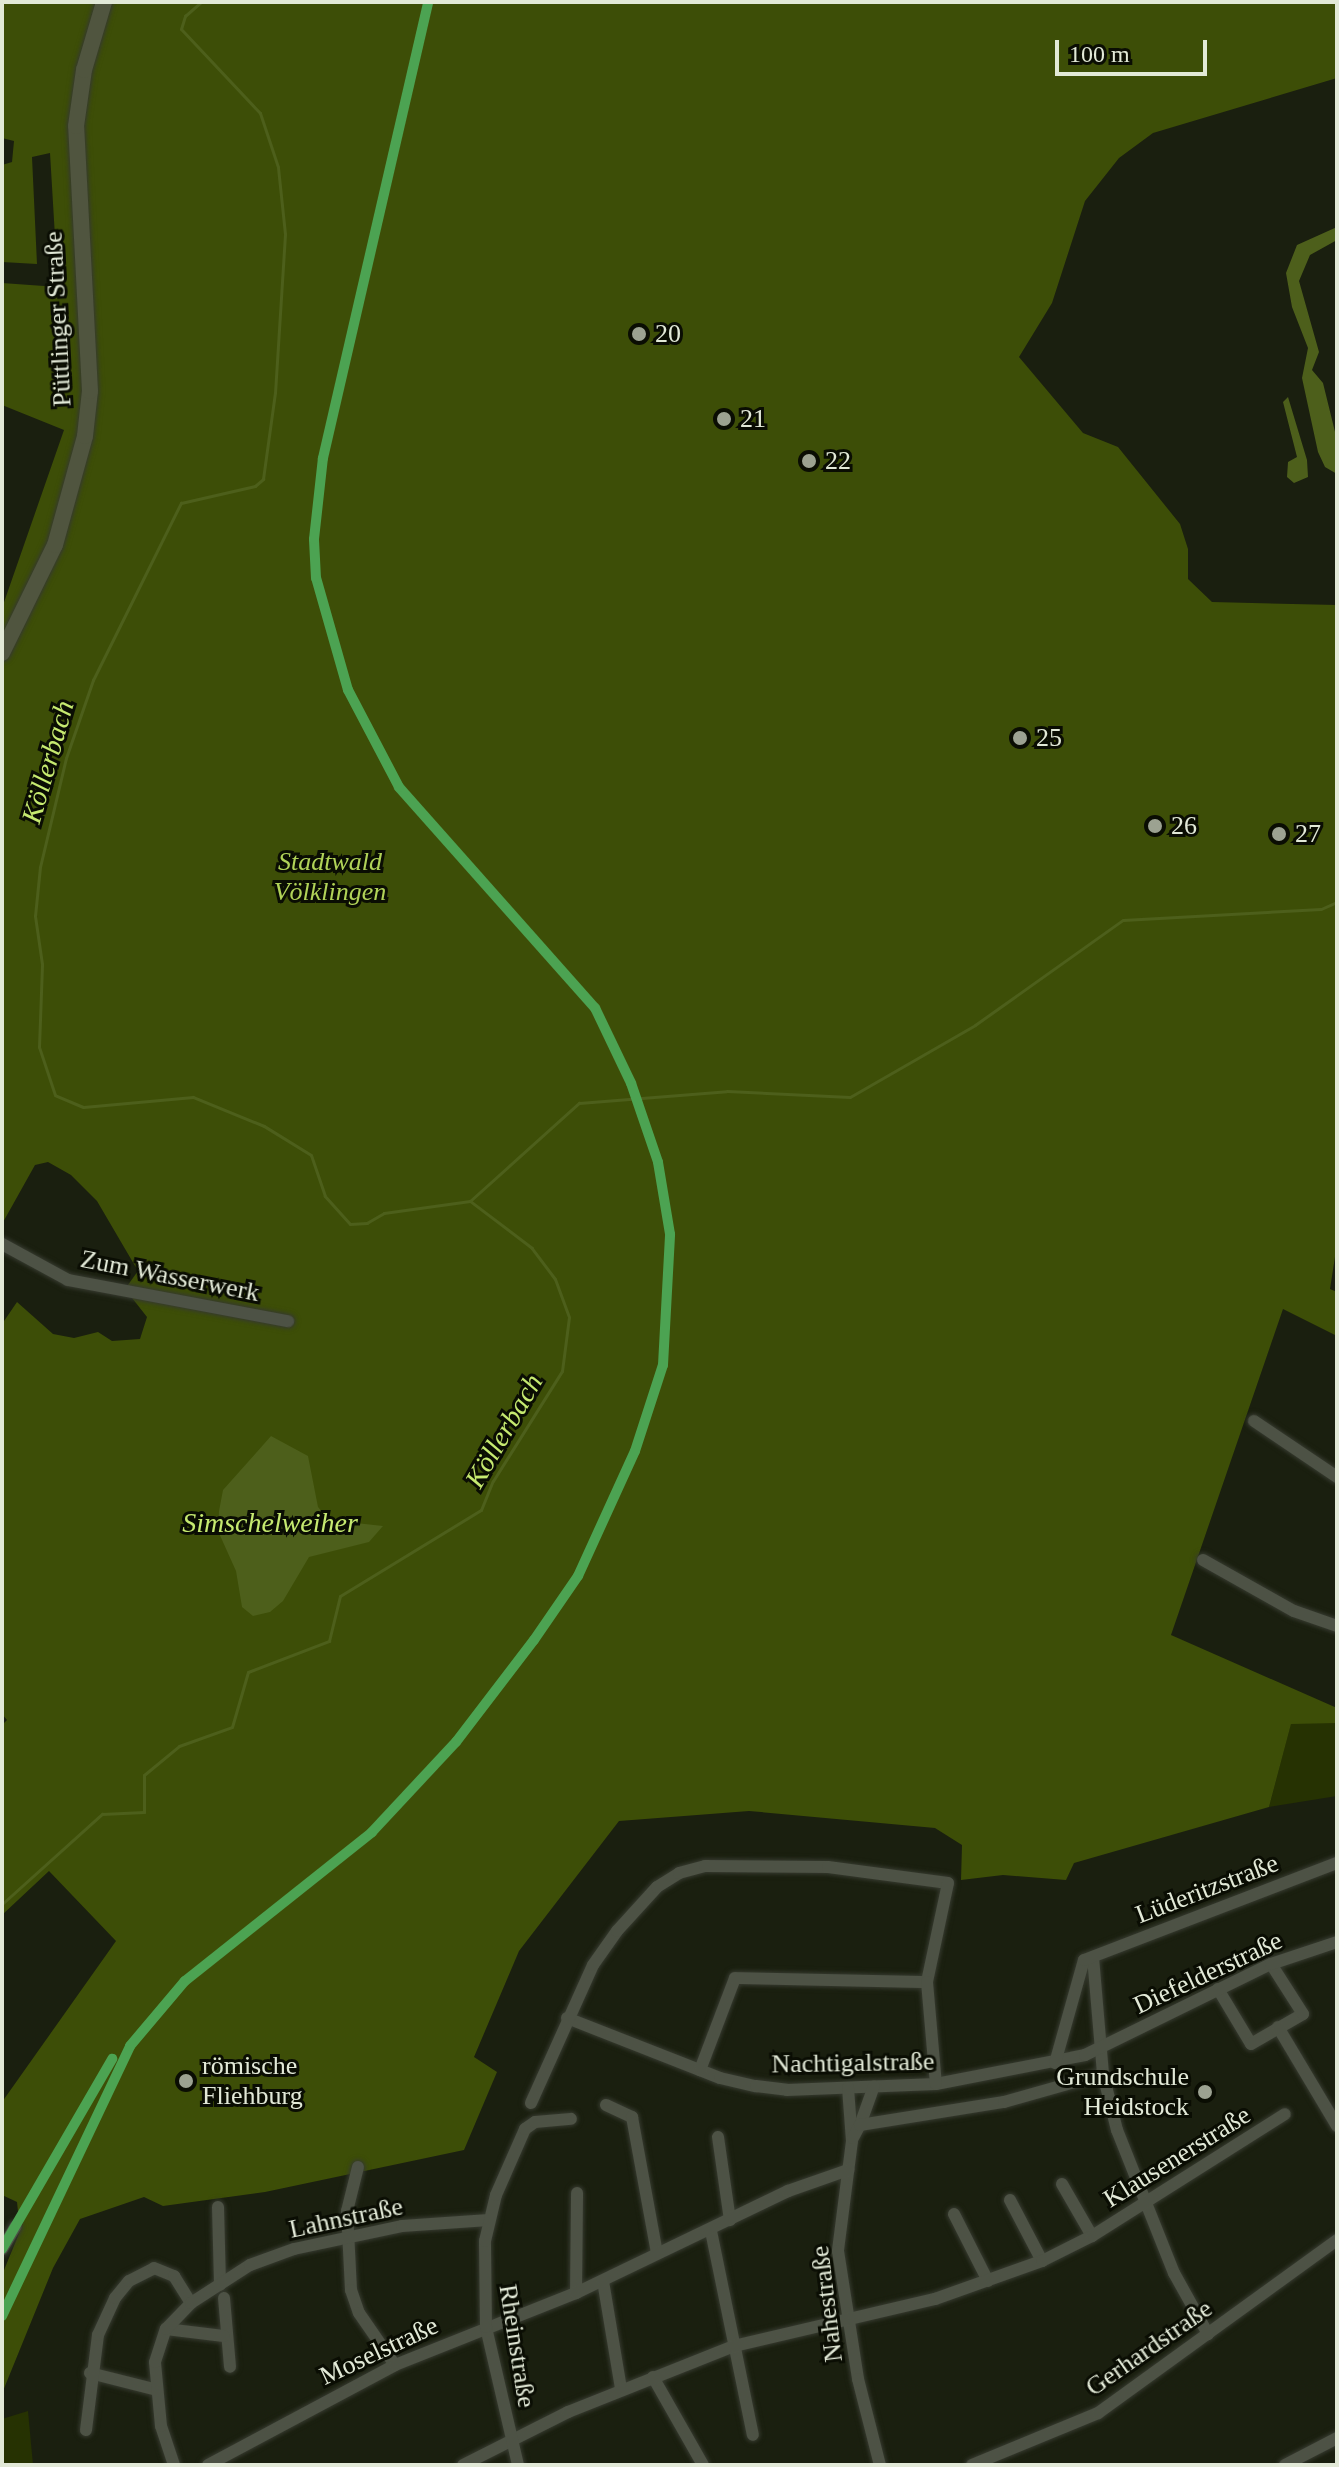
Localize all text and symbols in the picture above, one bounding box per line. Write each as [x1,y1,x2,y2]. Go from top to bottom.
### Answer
scale bar [1059,24,1211,74]
text: 100 m [1069,41,1130,67]
street label: Püttlinger Straße [38,231,78,407]
place label: 20 [655,318,681,350]
marker: 20 [630,325,648,343]
place label: 21 [740,403,766,435]
marker: 21 [715,410,733,428]
place label: 22 [825,445,851,477]
marker: 22 [800,452,818,470]
water label: Köllerbach [14,697,82,827]
place label: 25 [1036,722,1062,754]
marker: 25 [1011,729,1029,747]
place label: 26 [1171,810,1197,842]
marker: 26 [1146,817,1164,835]
place label: 27 [1295,818,1321,850]
marker: 27 [1270,825,1288,843]
park label: Stadtwald Völklingen [274,846,386,908]
street label: Zum Wasserwerk [78,1243,262,1309]
water label: Köllerbach [458,1368,550,1494]
water label: Simschelweiher [182,1506,358,1540]
street label: Lüderitzstraße [1131,1848,1283,1930]
street label: Diefelderstraße [1129,1925,1287,2021]
street label: Nachtigalstraße [771,2046,935,2080]
place label: römische Fliehburg [202,2050,303,2112]
place label: Grundschule Heidstock [1056,2061,1189,2122]
marker: römische Fliehburg [177,2072,195,2090]
marker: Grundschule Heidstock [1196,2083,1214,2101]
street label: Klausenerstraße [1098,2099,1256,2215]
street label: Lahnstraße [286,2191,406,2245]
street label: Nahestraße [804,2244,850,2364]
street label: Rheinstraße [492,2282,542,2410]
street label: Gerhardstraße [1080,2293,1218,2403]
street label: Moselstraße [315,2310,443,2392]

